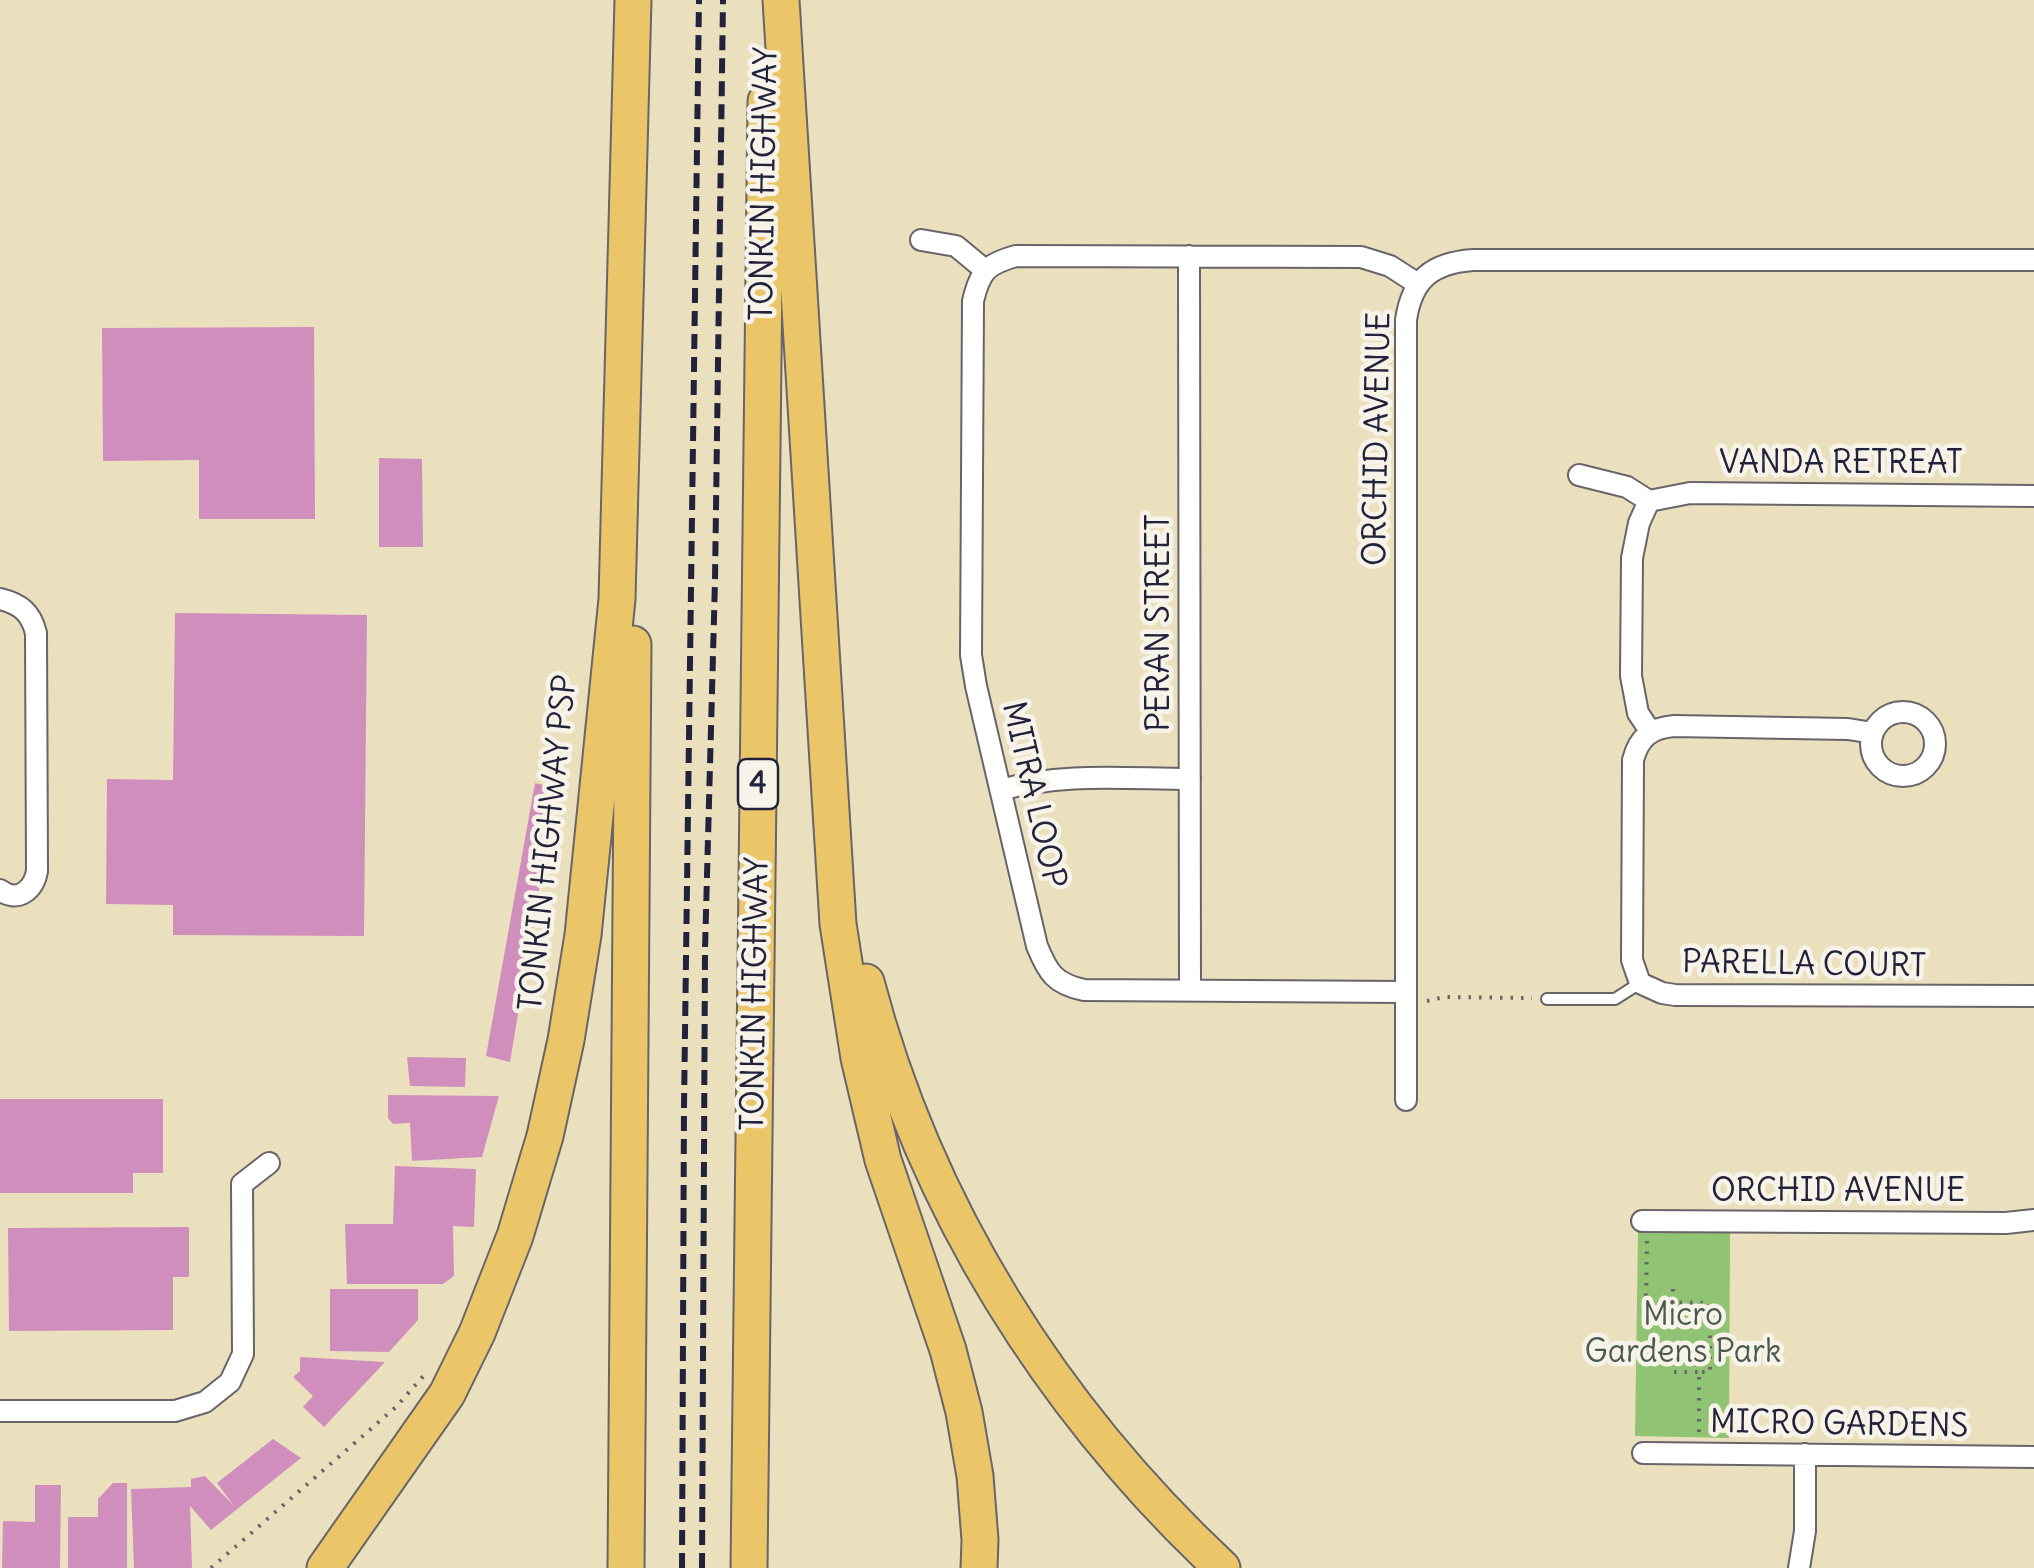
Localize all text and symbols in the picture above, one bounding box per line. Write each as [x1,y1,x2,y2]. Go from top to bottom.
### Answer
street label: TONKIN HIGHWAY [743,47,787,321]
street label: ORCHID AVENUE [1357,312,1399,566]
street label: VANDA RETREAT [1719,445,1963,483]
street label: PERAN STREET [1141,514,1179,732]
street label: TONKIN HIGHWAY PSP [512,673,586,1013]
street label: MITRA LOOP [993,698,1073,892]
road number: 4 [738,759,778,809]
street label: TONKIN HIGHWAY [734,857,778,1131]
street label: PARELLA COURT [1681,944,1927,986]
street label: ORCHID AVENUE [1711,1173,1965,1211]
park label: Micro Gardens Park [1585,1297,1781,1372]
street label: MICRO GARDENS [1709,1404,1969,1446]

